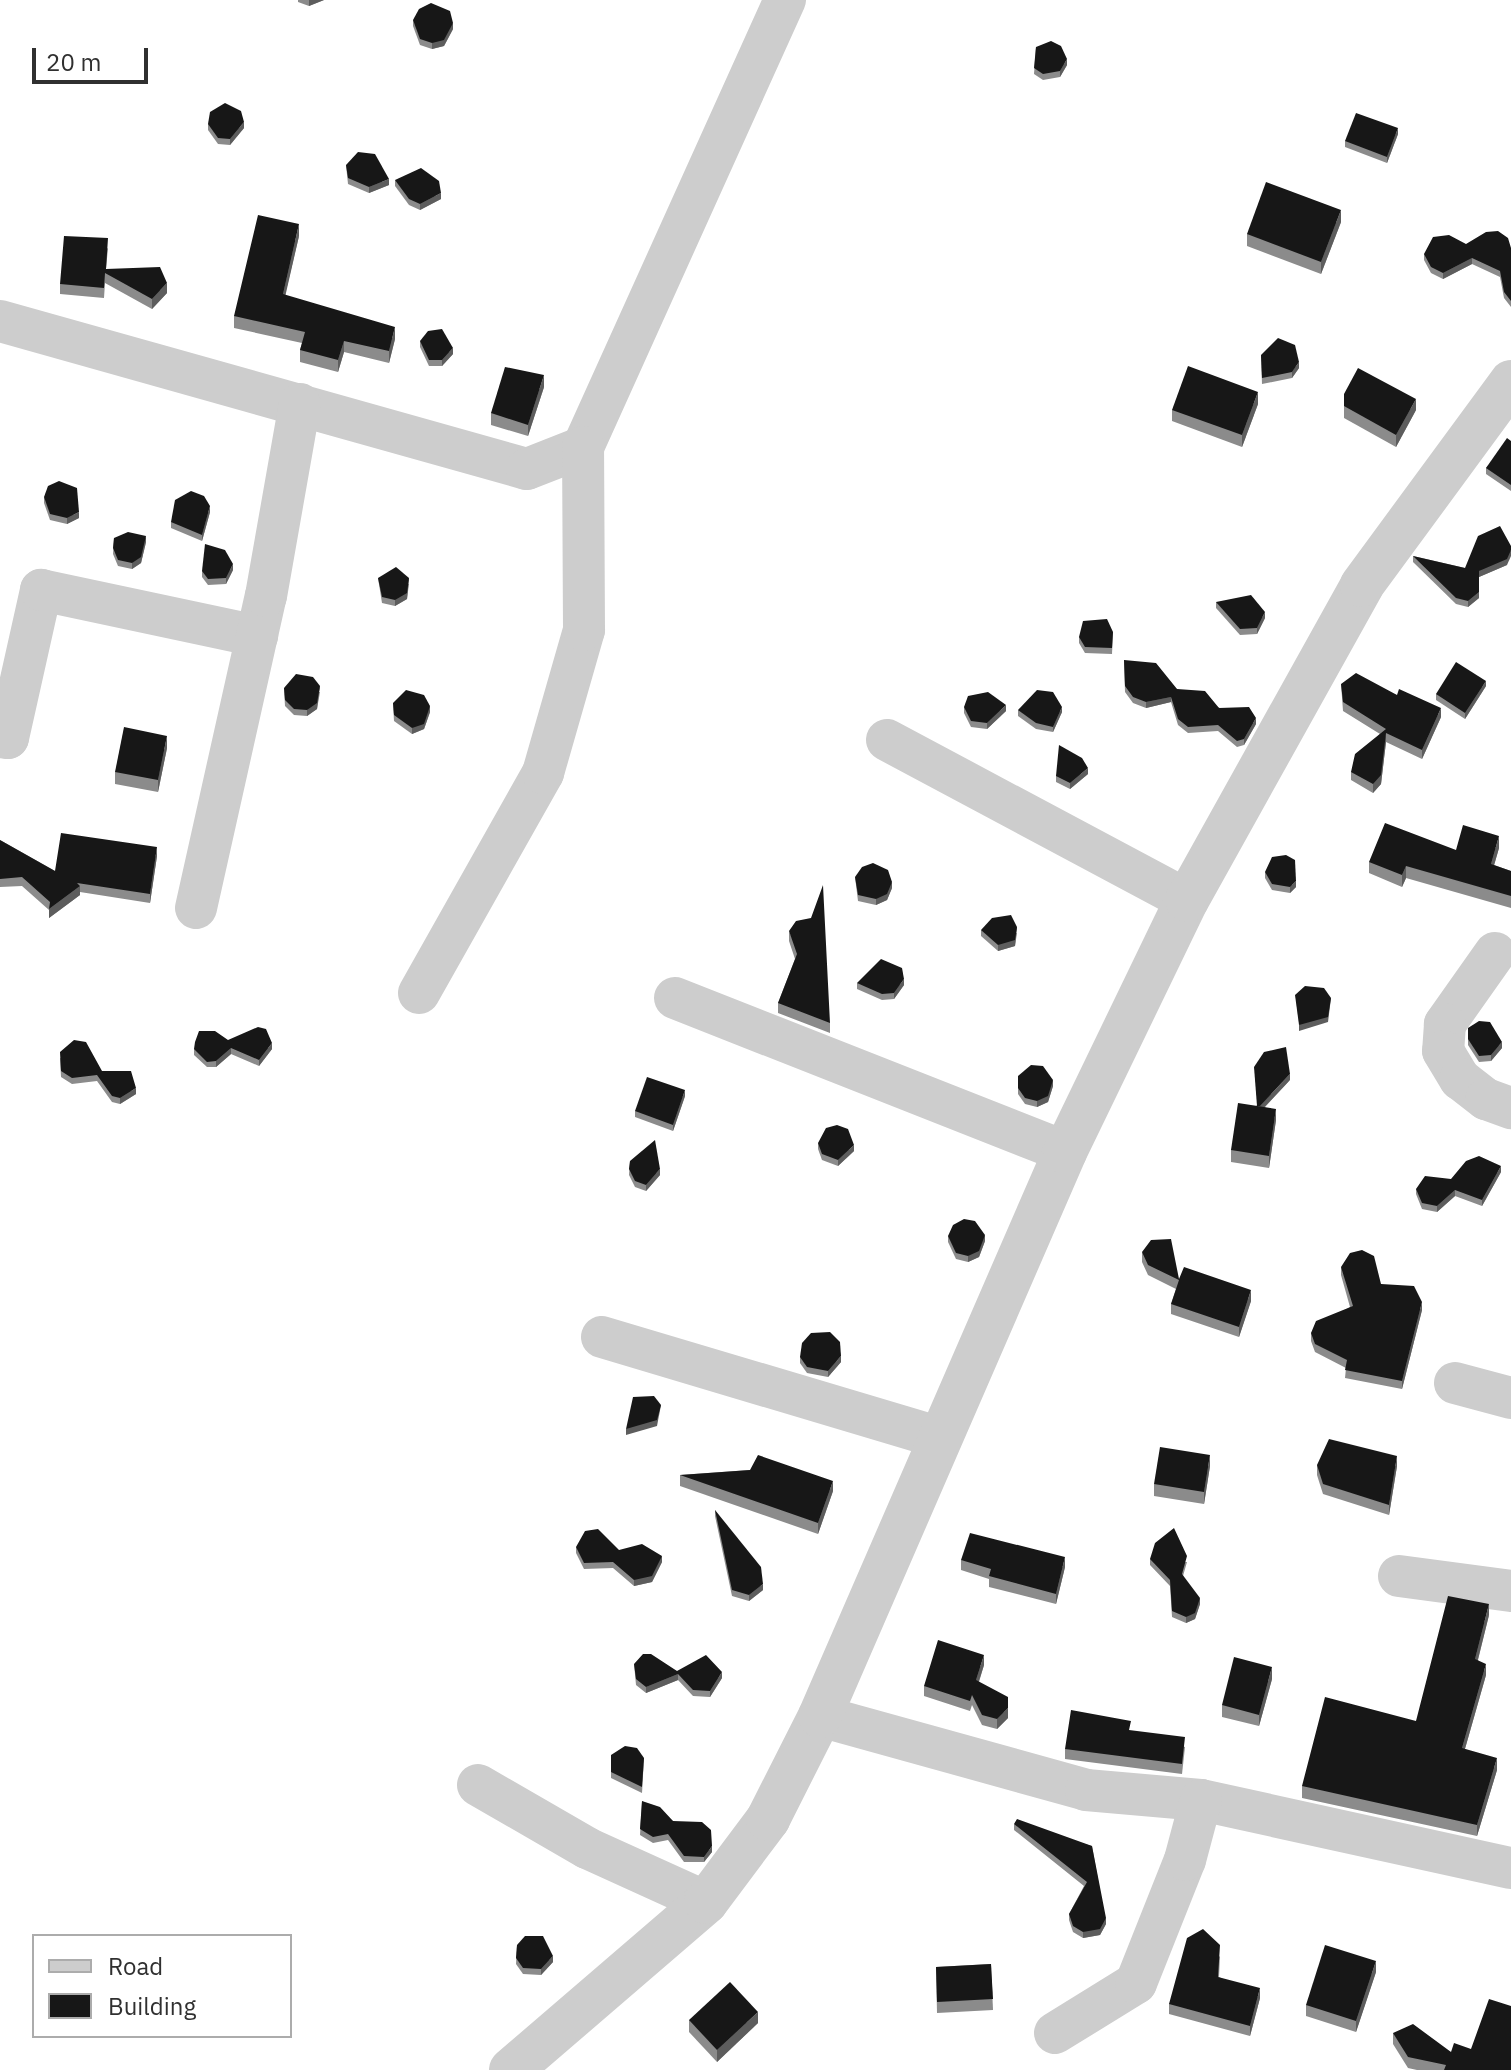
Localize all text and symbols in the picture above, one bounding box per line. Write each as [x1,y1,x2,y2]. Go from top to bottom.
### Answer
scale bar [36,32,152,82]
text: 20 m [46,46,101,78]
legend [32,1934,292,2038]
text: Road [108,1950,163,1982]
text: Building [108,1990,196,2022]

